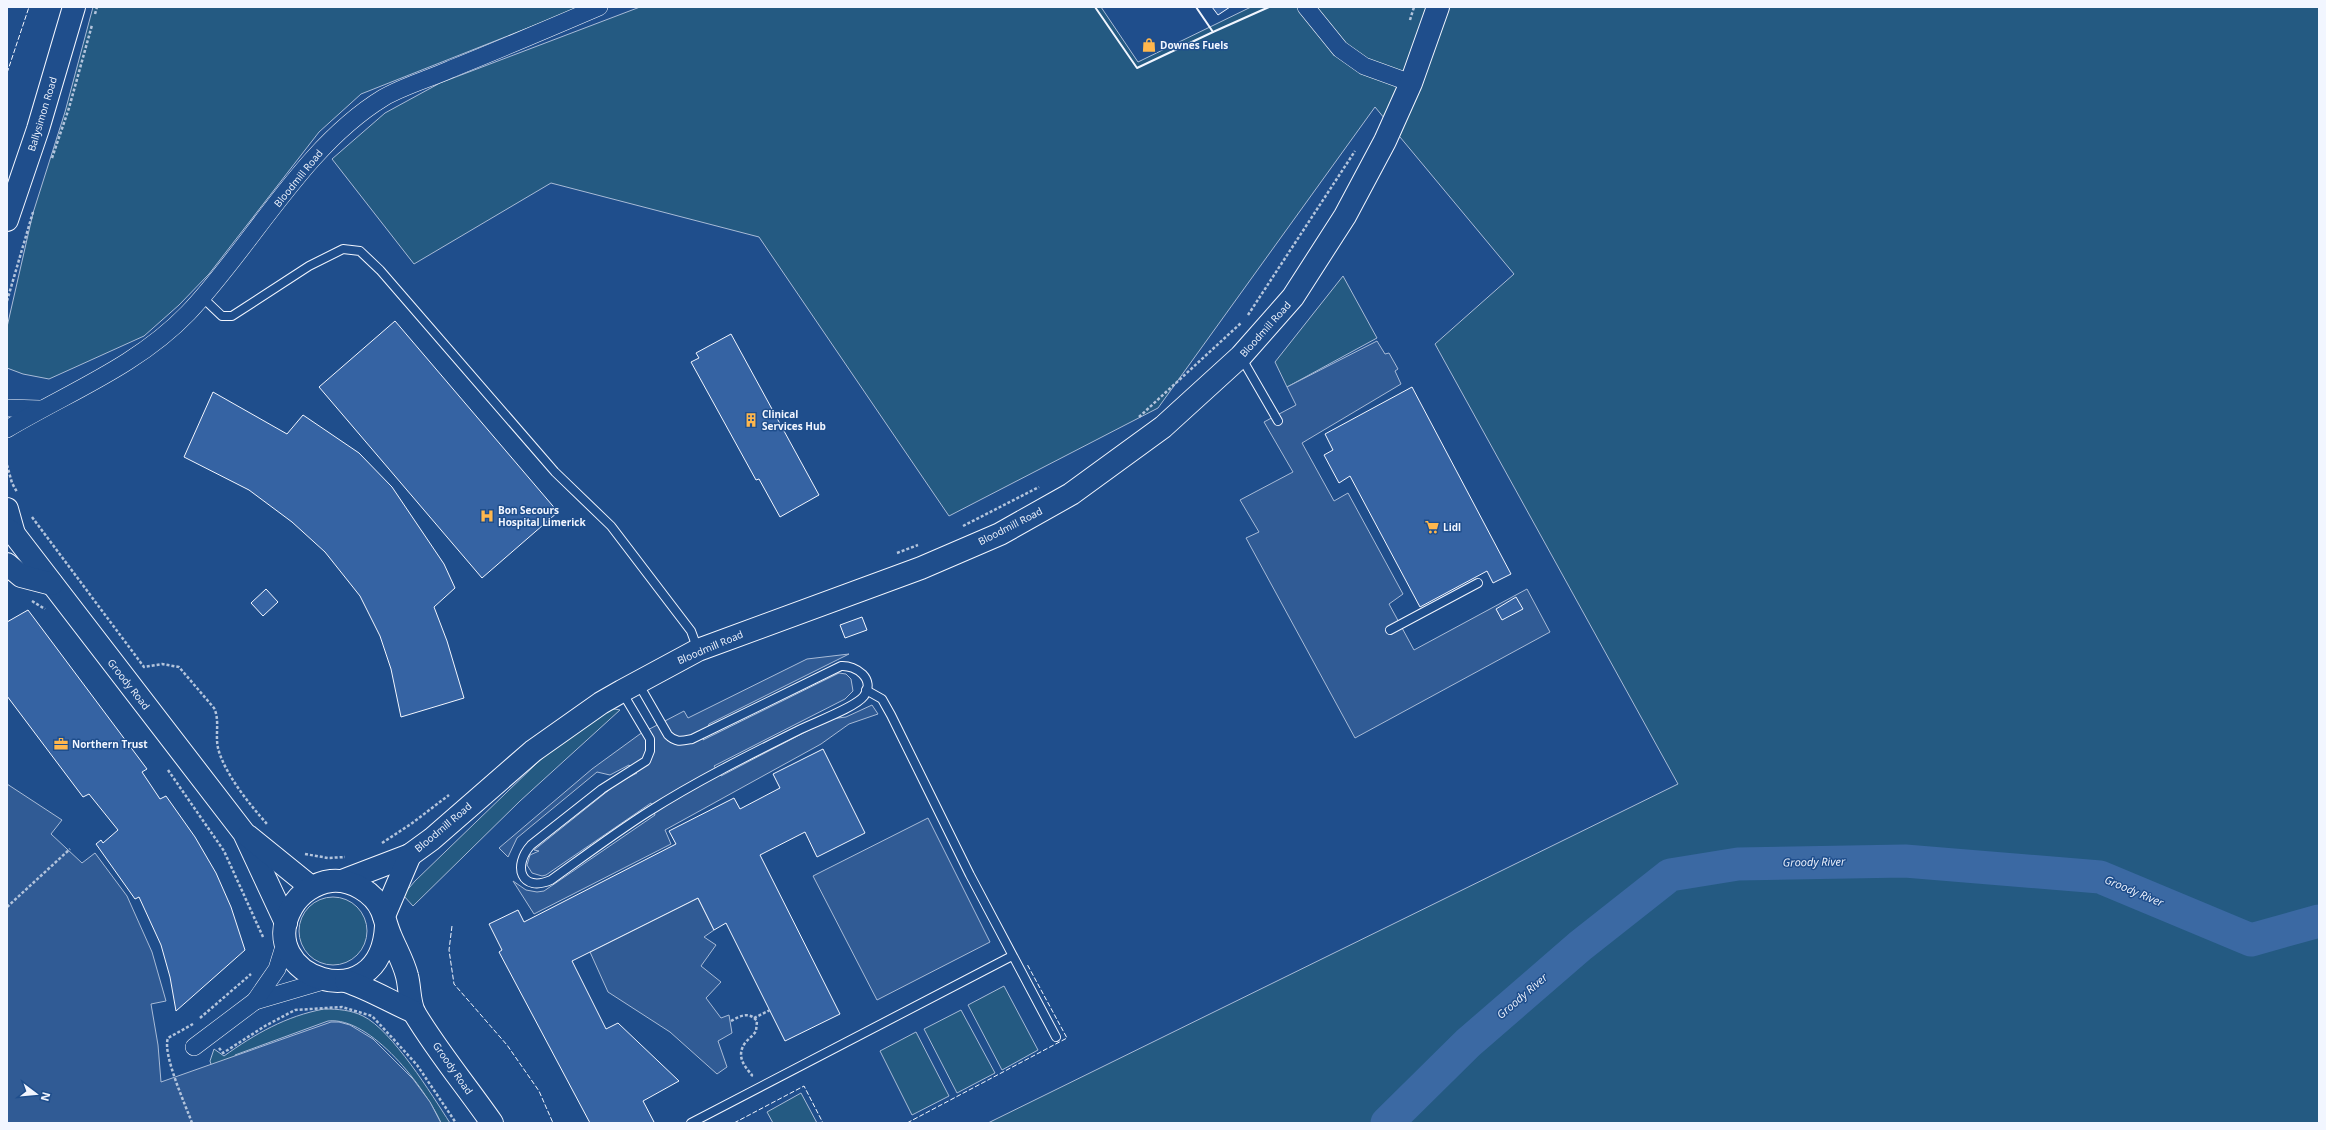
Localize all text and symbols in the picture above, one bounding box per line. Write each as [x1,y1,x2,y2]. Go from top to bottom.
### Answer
shop icon: Downes Fuels [1141,37,1157,53]
place label: Downes Fuels [1160,38,1228,52]
street label: Ballysimon Road [24,75,60,153]
street label: Bloodmill Road [270,146,326,210]
street label: Bloodmill Road [1236,298,1294,360]
place label: Clinical Services Hub [762,407,826,433]
building icon: Clinical Services Hub [743,412,759,428]
place label: Bon Secours Hospital Limerick [498,503,586,529]
street label: Bloodmill Road [975,504,1045,548]
hospital icon: Bon Secours Hospital Limerick [479,508,495,524]
supermarket icon: Lidl [1424,519,1440,535]
place label: Lidl [1443,520,1461,534]
street label: Bloodmill Road [675,627,745,667]
street label: Groody Road [105,656,153,712]
office icon: Northern Trust [53,736,69,752]
place label: Northern Trust [72,737,148,751]
street label: Bloodmill Road [412,799,474,855]
water label: Groody River [1783,853,1846,870]
water label: Groody River [2103,871,2166,910]
water label: Groody River [1493,969,1551,1022]
street label: Groody Road [430,1039,476,1097]
north arrow [16,1074,56,1114]
text: N [38,1091,55,1103]

